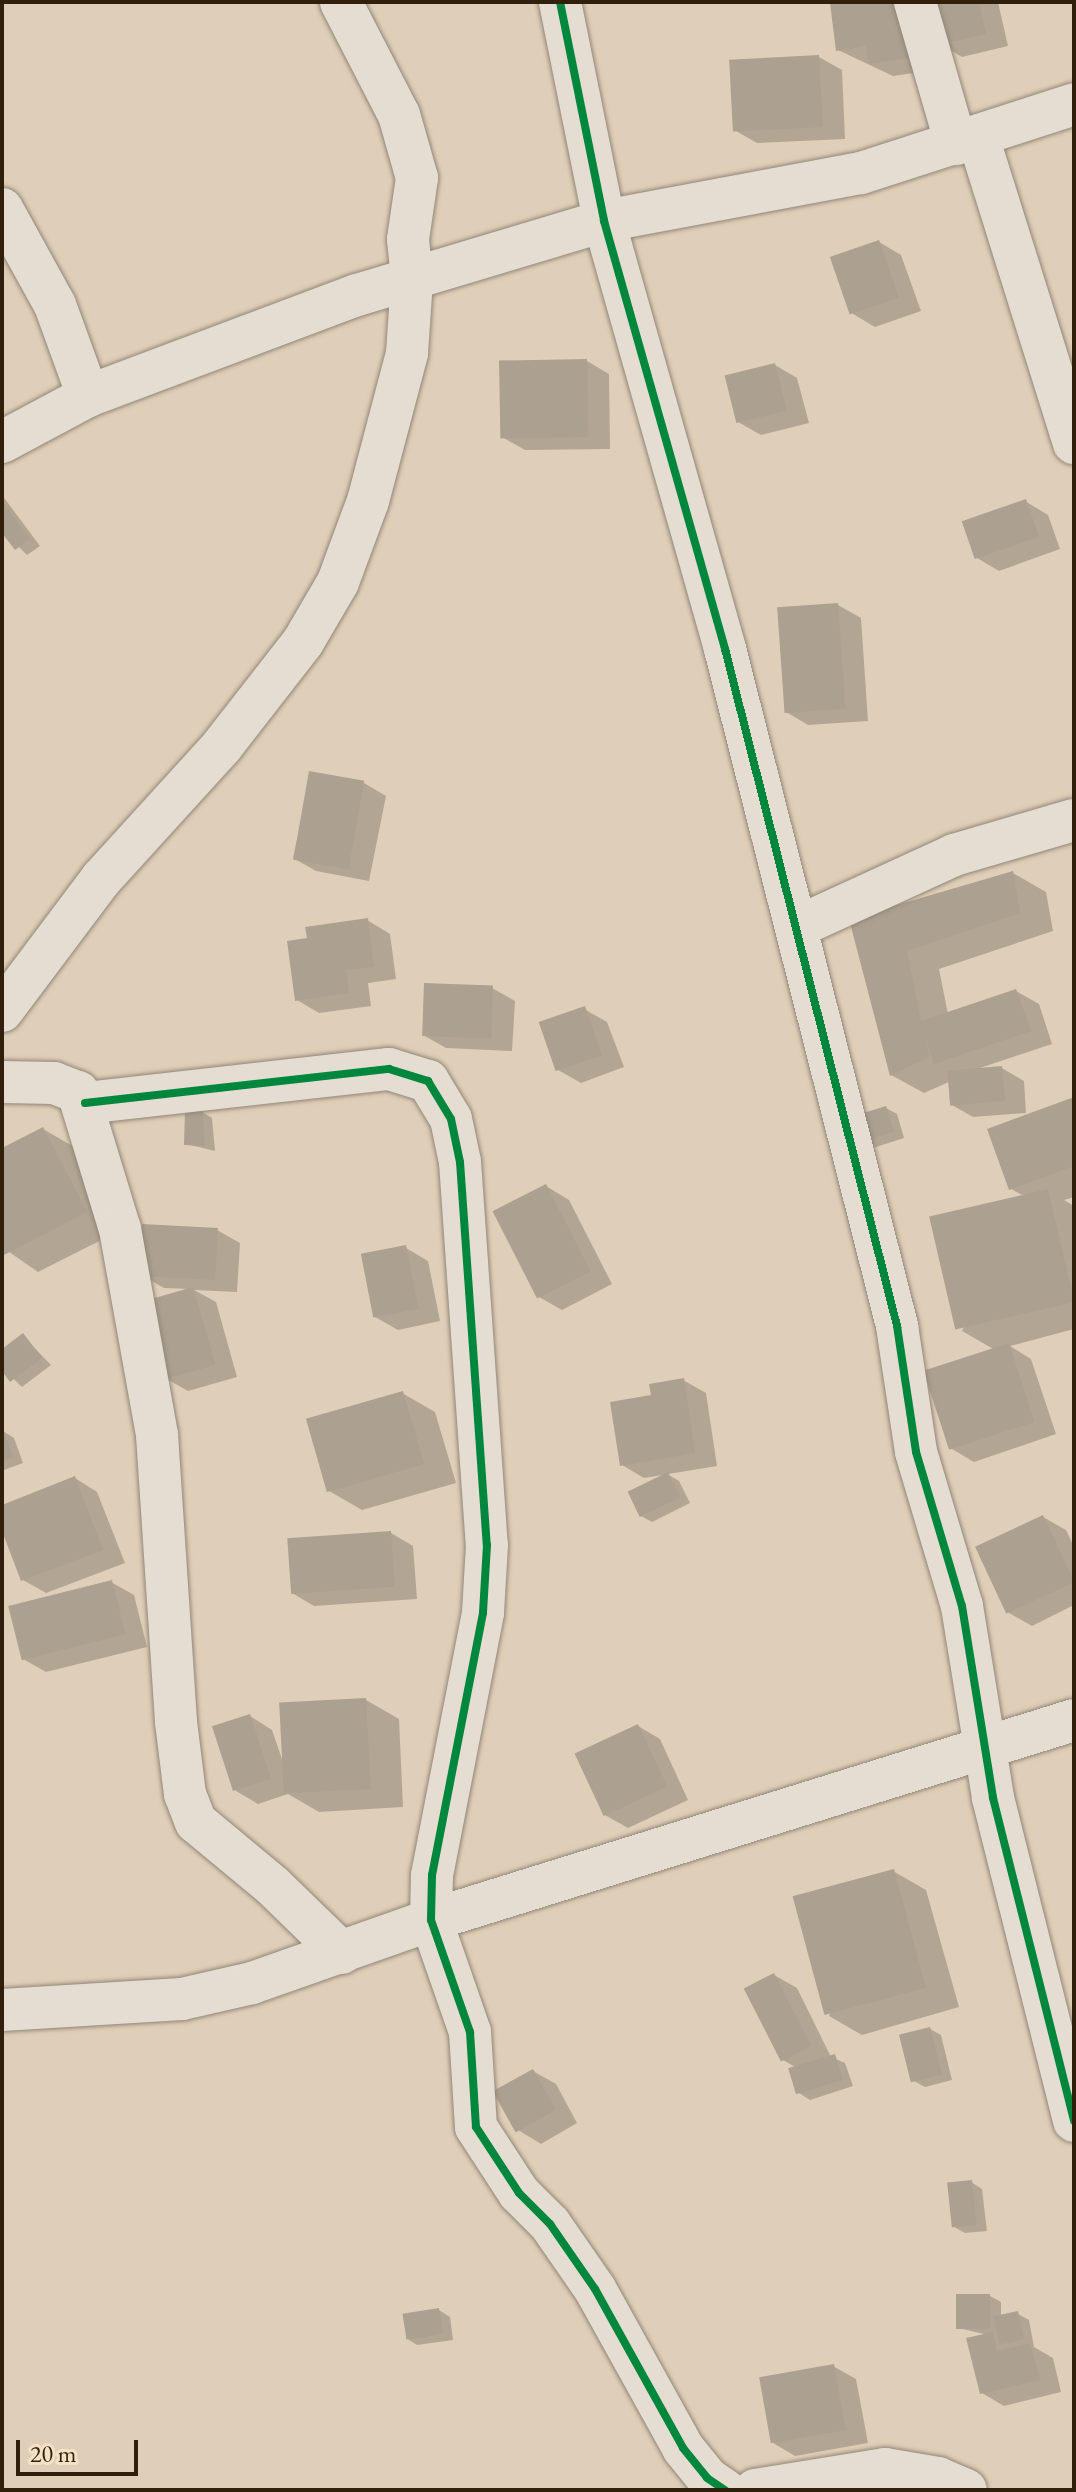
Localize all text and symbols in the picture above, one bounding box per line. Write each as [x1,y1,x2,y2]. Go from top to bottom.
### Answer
scale bar [20,2424,142,2474]
text: 20 m [30,2438,77,2469]

